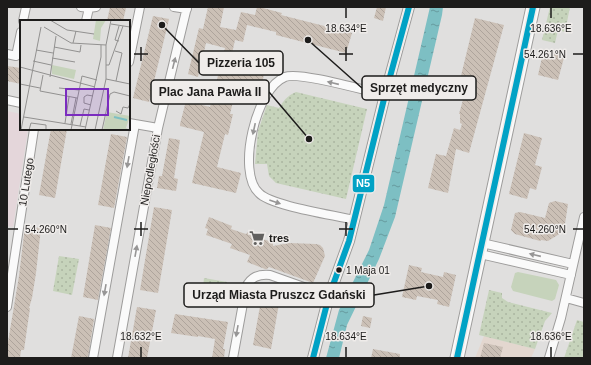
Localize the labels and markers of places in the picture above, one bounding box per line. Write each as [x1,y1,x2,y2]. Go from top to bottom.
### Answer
callout: Pizzeria 105 [199,51,283,75]
callout: Sprzęt medyczny [362,76,476,100]
callout: Plac Jana Pawła II [151,80,269,104]
supermarket icon: tres [248,229,266,247]
place label: tres [269,232,289,244]
marker: 1 Maja 01 [334,265,344,275]
place label: 1 Maja 01 [346,265,390,276]
callout: Urząd Miasta Pruszcz Gdański [184,283,374,307]

